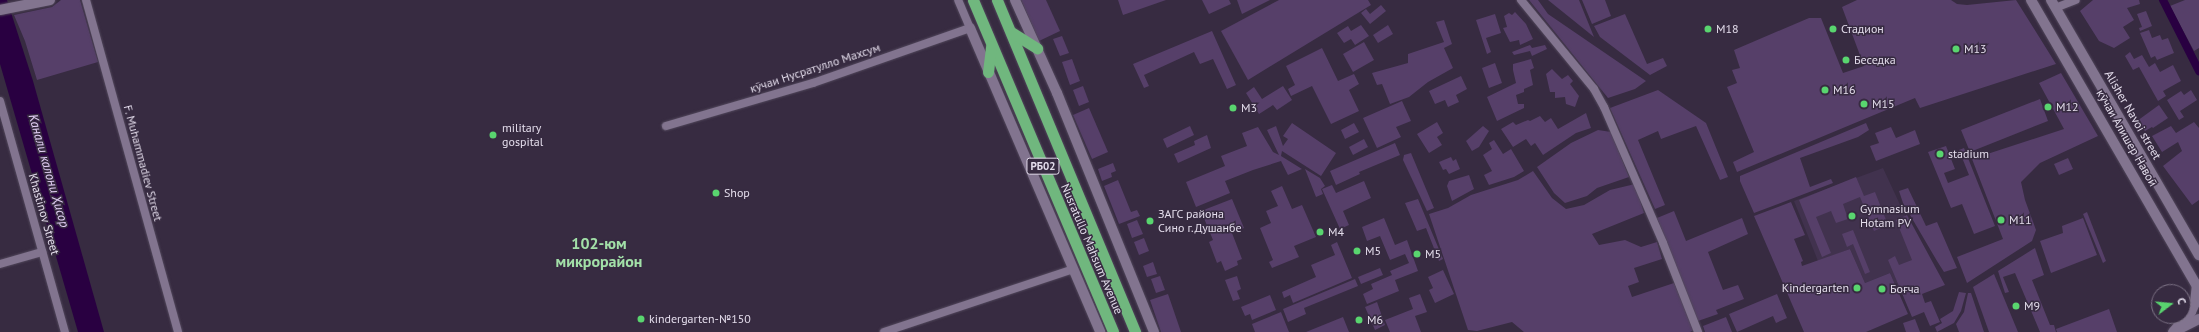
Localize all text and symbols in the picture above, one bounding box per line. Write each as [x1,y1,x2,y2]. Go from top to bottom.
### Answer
place label: М18 [1716,22,1739,36]
place label: Стадион [1841,22,1884,36]
marker: М18 [1703,24,1713,34]
marker: Стадион [1828,24,1838,34]
street label: кӯчаи Нусратулло Махсум [748,40,882,96]
place label: М13 [1964,42,1987,56]
marker: М13 [1951,44,1961,54]
place label: Беседка [1854,53,1896,67]
marker: Беседка [1841,55,1851,65]
street label: Alisher Navoi street [2102,68,2164,162]
place label: М16 [1833,83,1856,97]
marker: М16 [1820,85,1830,95]
street label: кӯчаи Алишер Навоӣ [2093,87,2161,189]
place label: М15 [1872,97,1895,111]
marker: М15 [1859,99,1869,109]
place label: М12 [2056,100,2079,114]
place label: M3 [1241,101,1257,115]
marker: М12 [2043,102,2053,112]
street label: F. Muhammadiev Street [120,103,166,223]
marker: M3 [1228,103,1238,113]
water label: Канали калони Ҳисор [24,112,72,230]
place label: military gospital [502,121,543,149]
marker: military gospital [487,129,499,141]
place label: stadium [1948,147,1989,161]
marker: stadium [1935,149,1945,159]
road number: РБ02 [1026,157,1060,175]
street label: Khastinov Street [25,171,63,257]
street label: Nusratullo Mahsum Avenue [1058,181,1126,317]
place label: Shop [724,186,750,200]
marker: Shop [711,188,721,198]
place label: Gymnasium Hotam PV [1860,202,1920,230]
place label: ЗАГС района Сино г.Душанбе [1158,207,1242,235]
marker: Gymnasium Hotam PV [1847,211,1857,221]
place label: М11 [2009,213,2032,227]
marker: М11 [1996,215,2006,225]
marker: ЗАГС района Сино г.Душанбе [1145,216,1155,226]
place label: М4 [1328,225,1344,239]
marker: М4 [1315,227,1325,237]
district label: 102-юм микрорайон [556,233,642,271]
place label: M5 [1365,244,1381,258]
marker: M5 [1352,246,1362,256]
place label: М5 [1425,247,1441,261]
marker: М5 [1412,249,1422,259]
place label: Kindergarten [1782,281,1849,295]
place label: Боғча [1890,282,1919,296]
marker: Kindergarten [1852,283,1862,293]
marker: Боғча [1877,284,1887,294]
north arrow [2151,284,2191,324]
text: С [2174,296,2189,306]
place label: М9 [2024,299,2040,313]
marker: М9 [2011,301,2021,311]
place label: kindergarten-№150 [649,312,751,326]
place label: М6 [1367,313,1383,327]
marker: kindergarten-№150 [636,314,646,324]
marker: М6 [1354,315,1364,325]

